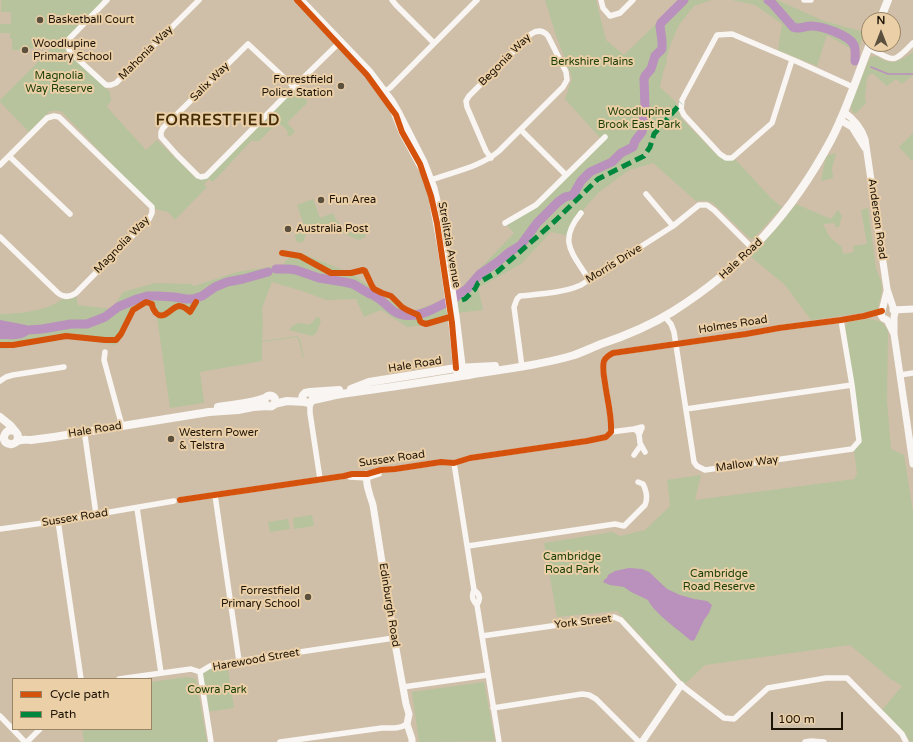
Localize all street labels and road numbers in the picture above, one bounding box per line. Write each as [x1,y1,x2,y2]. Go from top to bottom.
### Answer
street label: Mahonia Way [116,23,176,83]
street label: Begonia Way [476,31,534,89]
street label: Salix Way [188,60,232,104]
street label: Anderson Road [865,178,889,260]
street label: Strelitzia Avenue [435,201,463,289]
street label: Magnolia Way [91,214,153,276]
street label: Hale Road [717,236,765,282]
street label: Morris Drive [584,242,644,286]
street label: Holmes Road [698,313,768,337]
street label: Hale Road [387,354,443,376]
street label: Hale Road [67,419,123,441]
street label: Sussex Road [358,448,426,470]
street label: Mallow Way [715,453,779,475]
street label: Sussex Road [41,506,109,530]
street label: Edinburgh Road [376,562,402,648]
street label: York Street [554,612,612,632]
street label: Harewood Street [212,646,300,674]

